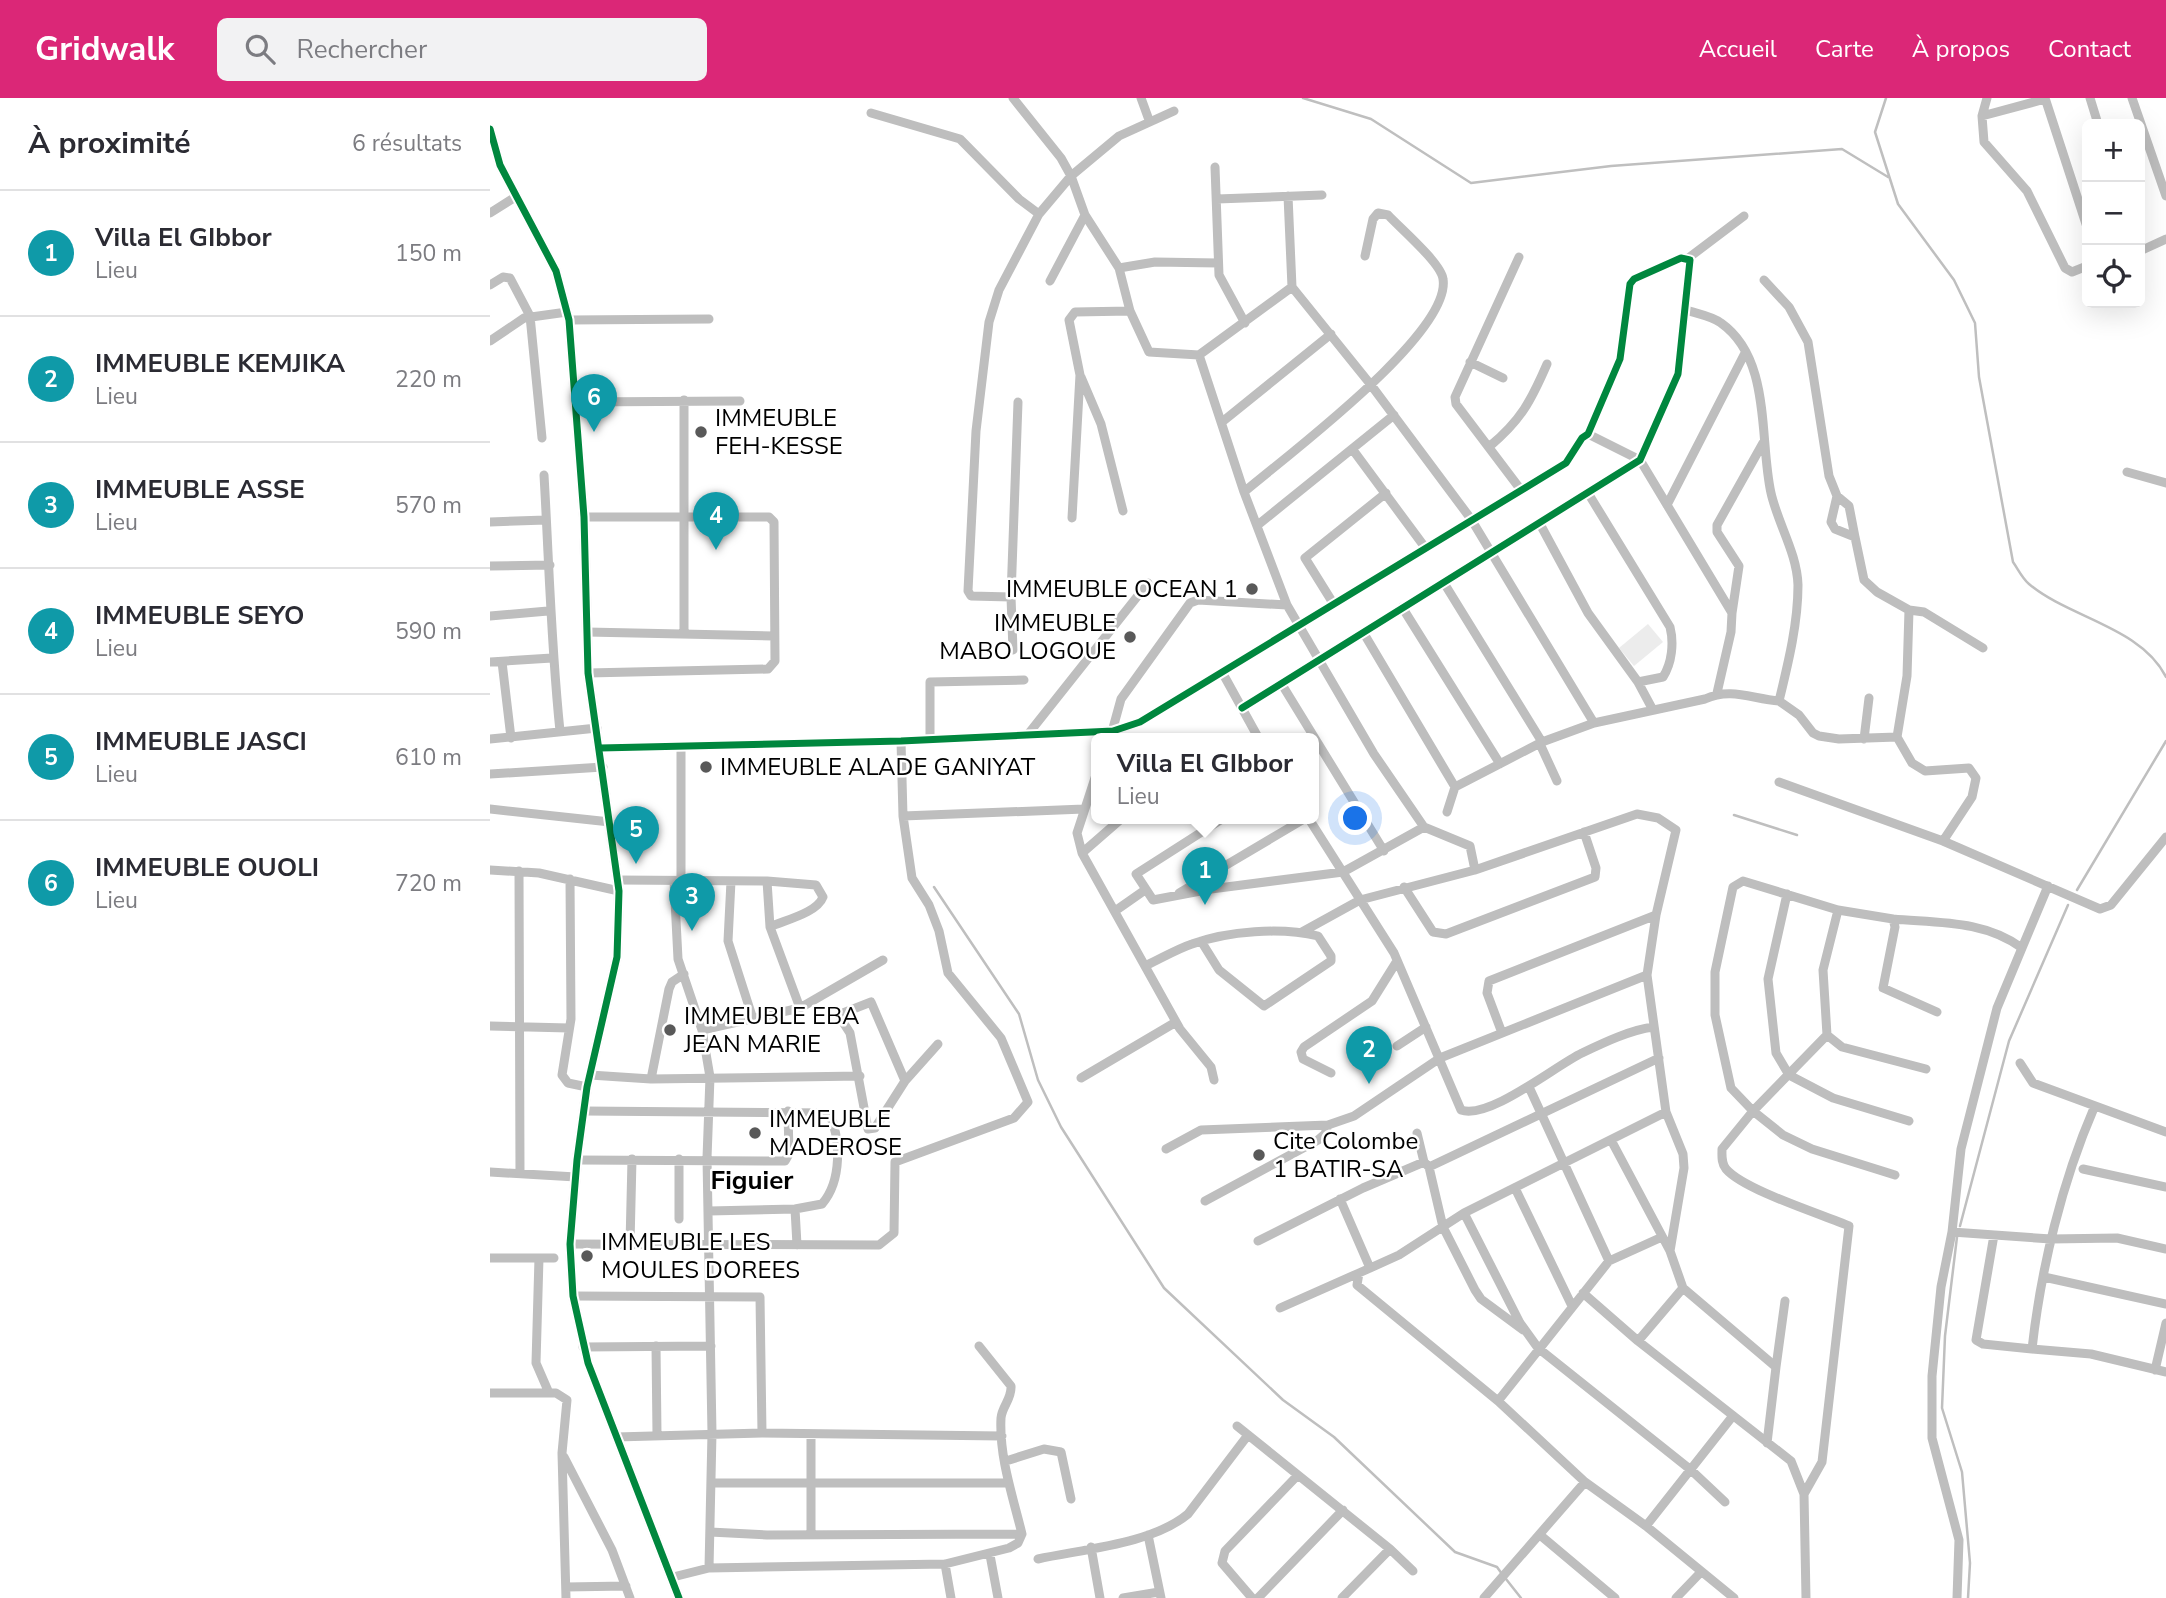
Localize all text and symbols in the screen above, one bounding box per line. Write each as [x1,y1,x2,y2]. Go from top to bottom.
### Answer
search box [217,18,707,81]
text: Gridwalk [35,27,175,72]
icon: search [241,30,279,68]
text: Rechercher [297,32,427,67]
text: Accueil [1699,33,1777,65]
text: Carte [1815,33,1874,65]
text: À propos [1912,33,2010,65]
text: Contact [2048,33,2131,65]
map controls [2082,119,2145,308]
button: + [2082,119,2145,182]
text: À proximité [28,123,190,164]
text: 6 résultats [352,128,462,159]
button: − [2082,182,2145,245]
text: Villa El GIbbor [95,220,272,255]
text: 1 [44,238,58,269]
text: 150 m [395,238,462,269]
button: locate [2082,245,2145,308]
text: Lieu [95,255,138,286]
text: IMMEUBLE KEMJIKA [95,346,345,381]
text: 2 [44,364,58,395]
text: 220 m [395,364,462,395]
pin: 6 [571,374,617,432]
text: Lieu [95,381,138,412]
place label: IMMEUBLE FEH-KESSE [715,402,843,462]
marker: IMMEUBLE FEH-KESSE [693,424,709,440]
text: IMMEUBLE ASSE [95,472,305,507]
text: 3 [44,490,58,521]
text: 570 m [395,490,462,521]
pin: 4 [693,492,739,550]
text: Lieu [95,507,138,538]
place label: IMMEUBLE OCEAN 1 [1006,573,1238,605]
marker: IMMEUBLE OCEAN 1 [1244,581,1260,597]
text: IMMEUBLE SEYO [95,598,304,633]
place label: IMMEUBLE MABO LOGOUE [939,607,1116,667]
text: 4 [44,616,58,647]
text: 590 m [395,616,462,647]
marker: IMMEUBLE MABO LOGOUE [1122,629,1138,645]
text: Lieu [95,633,138,664]
text: IMMEUBLE JASCI [95,724,307,759]
popup [1091,733,1319,824]
text: 5 [44,742,58,773]
text: 610 m [395,742,462,773]
text: Villa El GIbbor [1117,746,1293,781]
place label: IMMEUBLE ALADE GANIYAT [720,751,1036,783]
text: Lieu [95,759,138,790]
marker: IMMEUBLE ALADE GANIYAT [698,759,714,775]
text: Lieu [1117,781,1160,812]
your location [1338,801,1372,835]
pin: 5 [613,806,659,864]
pin: 1 [1182,847,1228,905]
text: IMMEUBLE OUOLI [95,850,319,885]
text: 6 [44,868,58,899]
text: 720 m [395,868,462,899]
pin: 3 [669,873,715,931]
text: Lieu [95,885,138,916]
place label: IMMEUBLE EBA JEAN MARIE [683,1000,860,1060]
marker: IMMEUBLE EBA JEAN MARIE [662,1022,678,1038]
pin: 2 [1346,1026,1392,1084]
place label: IMMEUBLE MADEROSE [769,1103,902,1163]
marker: IMMEUBLE MADEROSE [747,1125,763,1141]
place label: Cite Colombe 1 BATIR-SA [1273,1125,1418,1185]
marker: Cite Colombe 1 BATIR-SA [1251,1147,1267,1163]
district label: Figuier [711,1163,794,1198]
place label: IMMEUBLE LES MOULES DOREES [601,1226,800,1286]
marker: IMMEUBLE LES MOULES DOREES [579,1248,595,1264]

